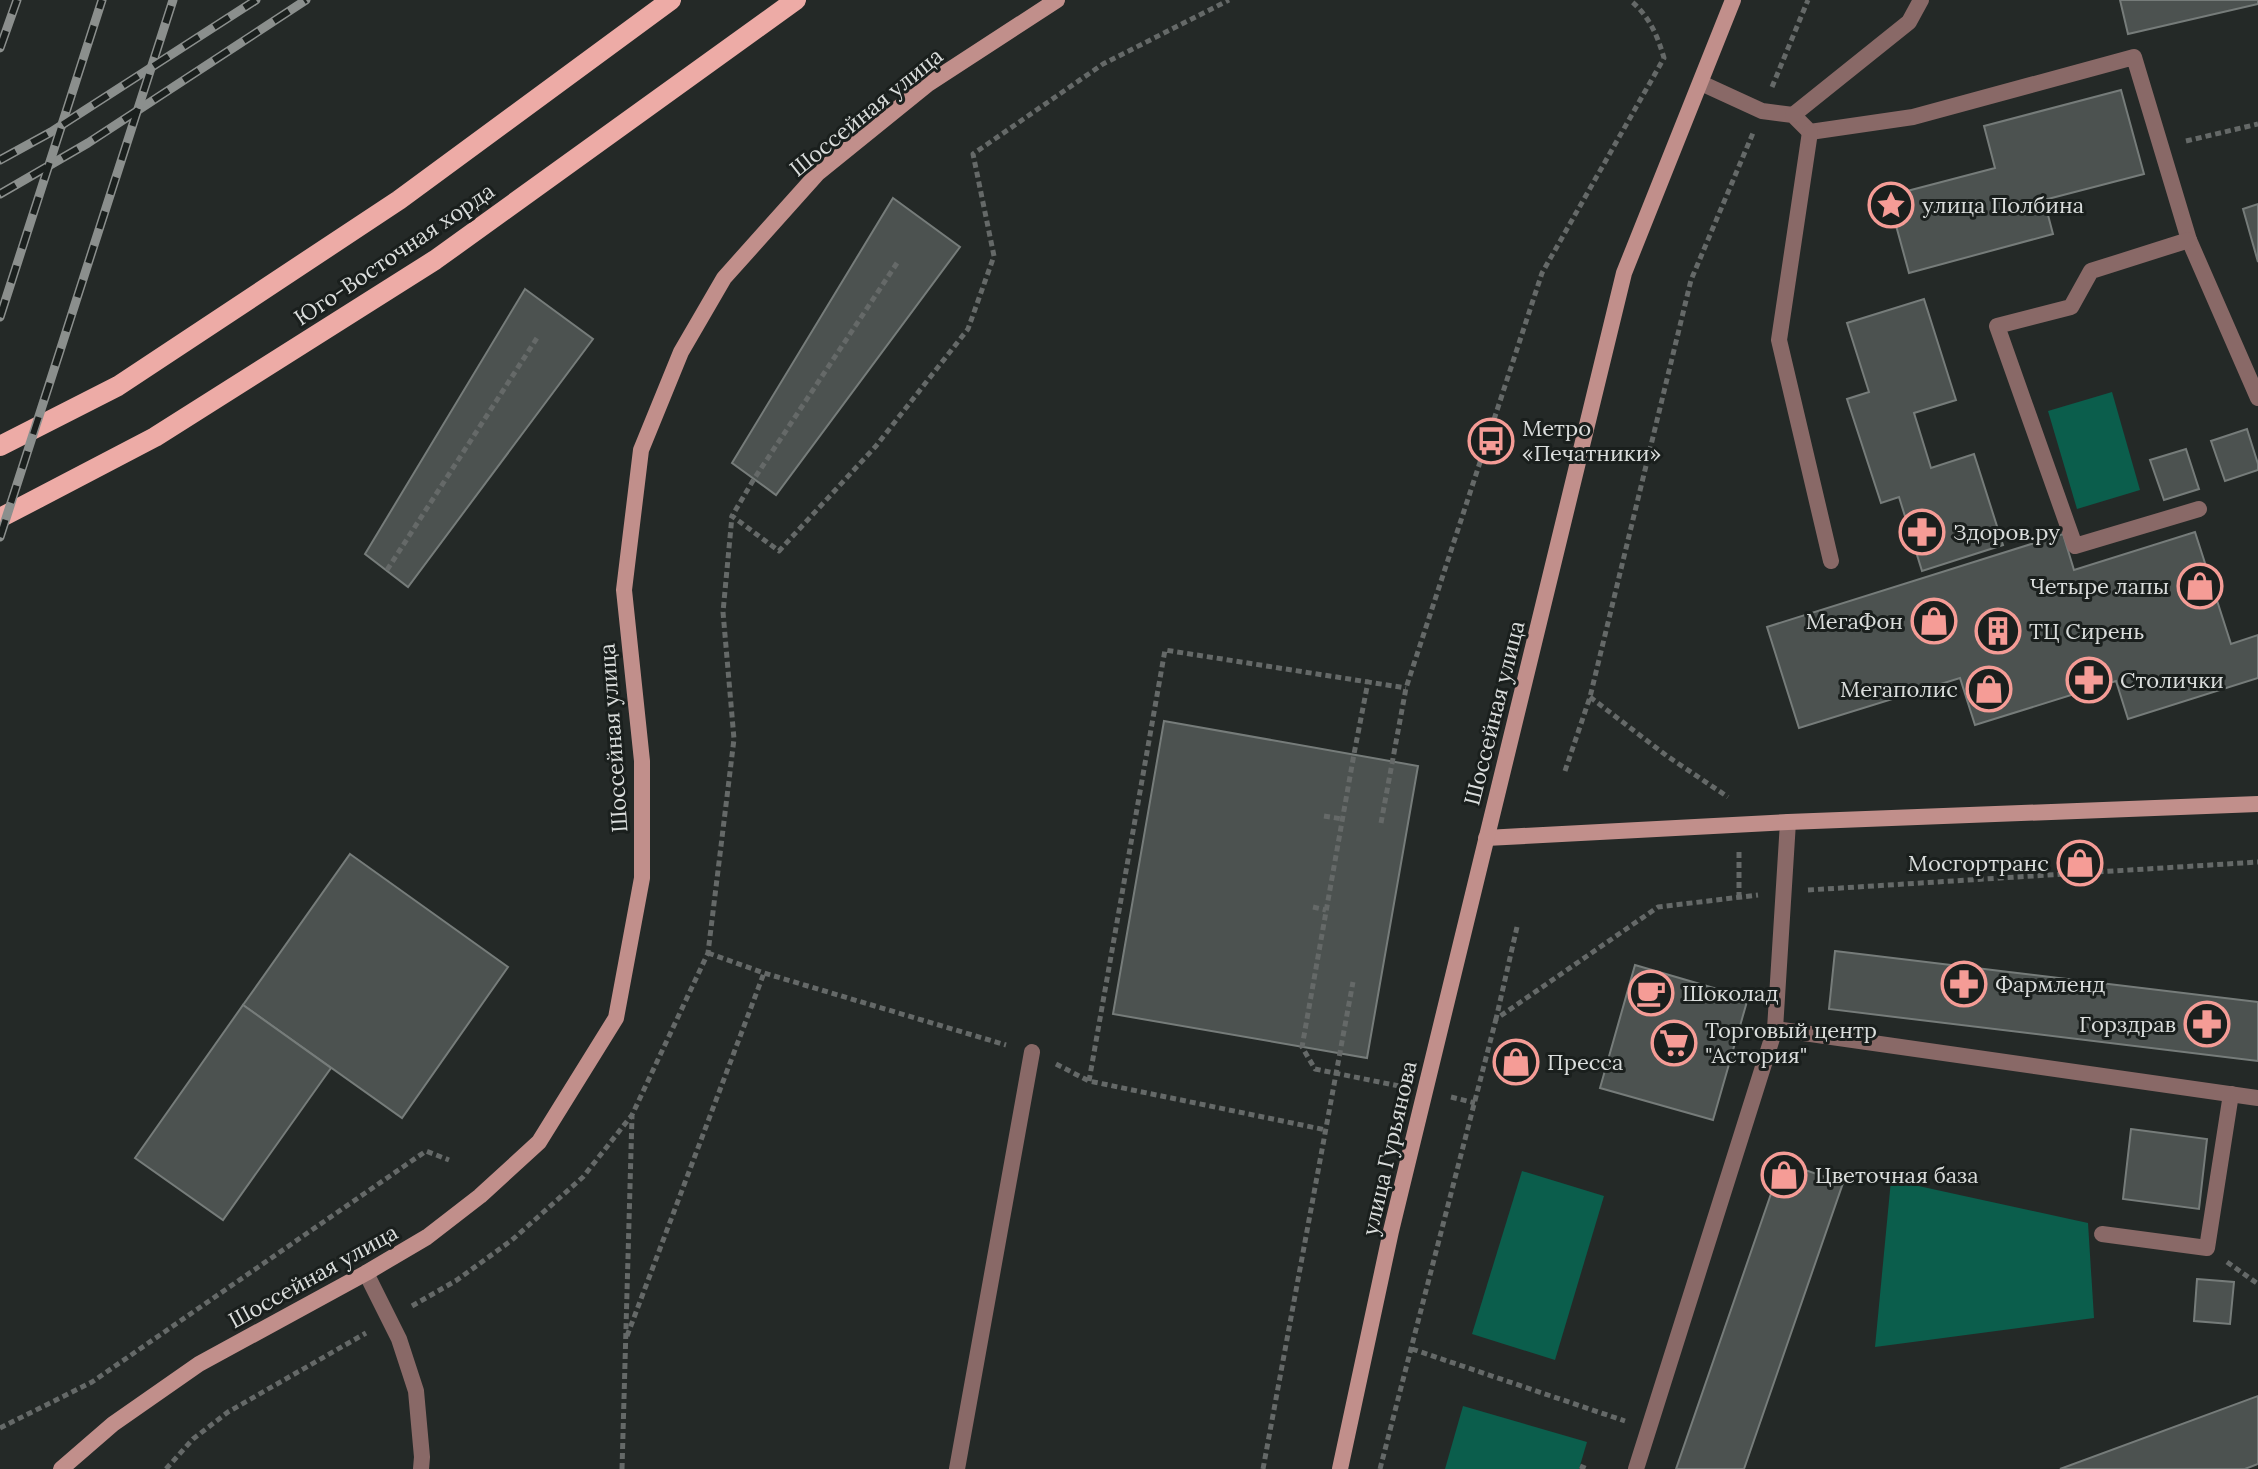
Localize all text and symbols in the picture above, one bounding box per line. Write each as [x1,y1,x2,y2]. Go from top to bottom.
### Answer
street label: Шоссейная улица [784,42,948,182]
street label: Юго-Восточная хорда [288,177,500,331]
place icon: улица Полбина [1867,181,1915,229]
place label: улица Полбина [1922,191,2084,219]
place label: Метро «Печатники» [1522,414,1661,467]
bus stop icon: Метро «Печатники» [1467,417,1515,465]
pharmacy icon: Здоров.ру [1898,508,1946,556]
place label: Здоров.ру [1953,518,2060,546]
shop icon: Четыре лапы [2176,562,2224,610]
place label: Четыре лапы [2030,572,2169,600]
shop icon: МегаФон [1910,597,1958,645]
place label: МегаФон [1806,607,1903,635]
building icon: ТЦ Сирень [1974,607,2022,655]
place label: ТЦ Сирень [2029,617,2144,645]
street label: Шоссейная улица [1457,618,1531,808]
street label: Шоссейная улица [592,643,634,833]
pharmacy icon: Столички [2065,656,2113,704]
shop icon: Мегаполис [1965,665,2013,713]
place label: Столички [2120,666,2224,694]
place label: Мегаполис [1840,675,1958,703]
shop icon: Мосгортранс [2056,839,2104,887]
place label: Мосгортранс [1908,849,2049,877]
pharmacy icon: Фармленд [1940,960,1988,1008]
cafe icon: Шоколад [1627,969,1675,1017]
place label: Фармленд [1995,970,2105,998]
place label: Шоколад [1682,979,1778,1007]
pharmacy icon: Горздрав [2183,1000,2231,1048]
place label: Горздрав [2079,1010,2176,1038]
place label: Торговый центр "Астория" [1705,1016,1877,1069]
supermarket icon: Торговый центр "Астория" [1650,1019,1698,1067]
shop icon: Пресса [1492,1038,1540,1086]
place label: Пресса [1547,1048,1623,1076]
street label: улица Гурьянова [1355,1058,1423,1238]
shop icon: Цветочная база [1760,1151,1808,1199]
place label: Цветочная база [1815,1161,1978,1189]
street label: Шоссейная улица [223,1218,403,1334]

